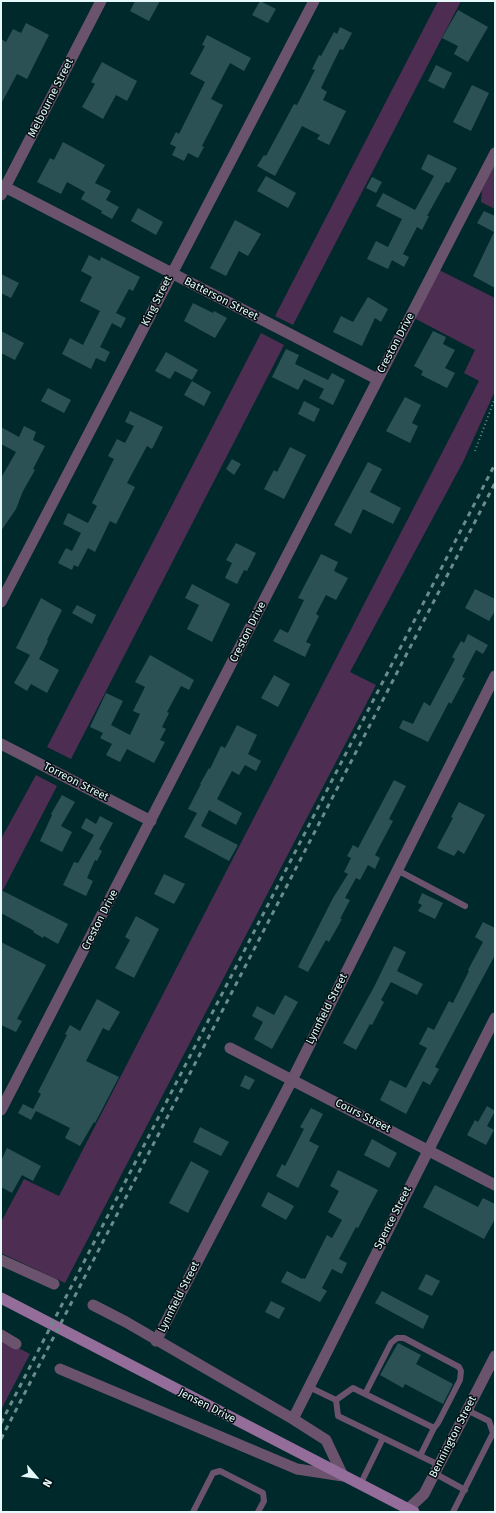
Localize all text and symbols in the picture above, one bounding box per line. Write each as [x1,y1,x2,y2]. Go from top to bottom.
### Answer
street label: Melbourne Street [25,56,77,140]
street label: King Street [139,274,175,328]
street label: Batterson Street [182,275,260,323]
street label: Creston Drive [375,311,417,375]
street label: Creston Drive [227,599,269,665]
street label: Torreon Street [41,760,111,804]
street label: Creston Drive [79,887,121,953]
street label: Lynnfield Street [303,971,351,1047]
street label: Cours Street [333,1096,393,1136]
street label: Spence Street [372,1184,414,1252]
street label: Lynnfield Street [155,1259,203,1335]
street label: Jensen Drive [176,1386,238,1426]
street label: Bennington Street [427,1394,479,1480]
north arrow [16,1457,56,1497]
text: N [40,1477,54,1489]

